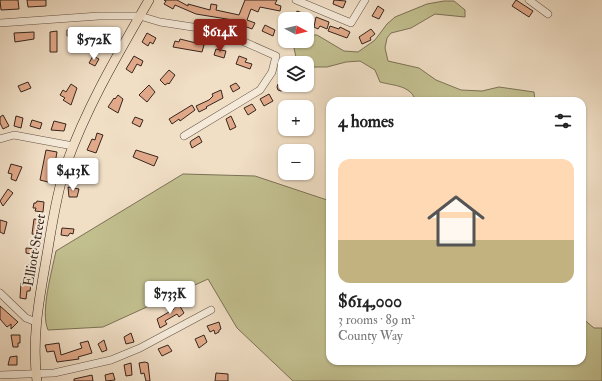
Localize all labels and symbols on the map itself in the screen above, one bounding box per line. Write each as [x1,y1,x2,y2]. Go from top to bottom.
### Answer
north arrow [278,12,314,48]
pin: $614K [192,19,248,53]
pin: $572K [66,27,122,61]
pin: $413K [45,158,101,192]
street label: Elliott Street [20,212,49,288]
pin: $733K [142,281,198,315]

